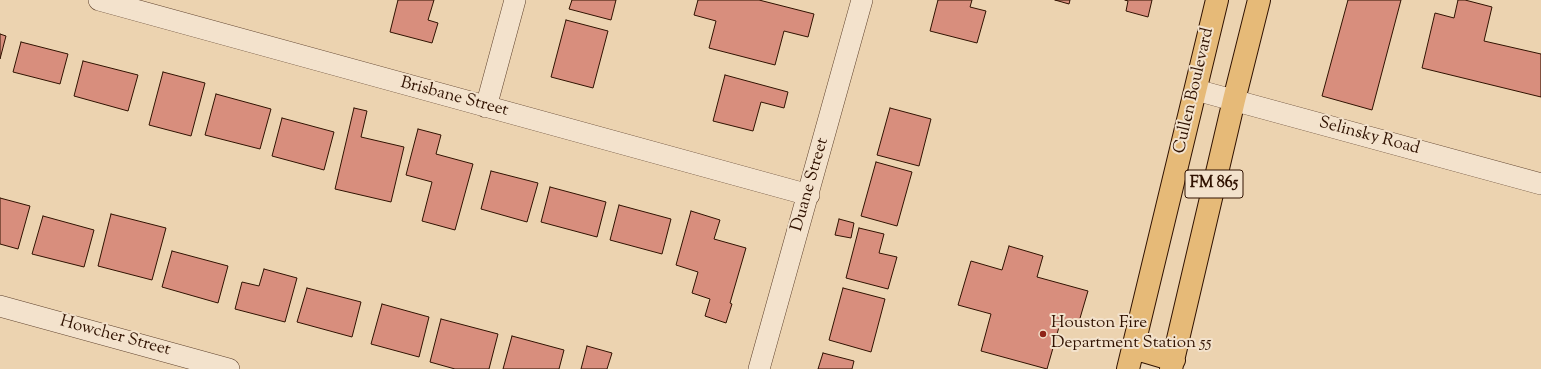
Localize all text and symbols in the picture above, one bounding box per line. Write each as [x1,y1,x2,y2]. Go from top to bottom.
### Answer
street label: Cullen Boulevard [1171,26,1219,156]
street label: Brisbane Street [398,74,510,122]
street label: Selinsky Road [1316,114,1422,160]
street label: Duane Street [788,136,834,234]
road number: FM 865 [1185,170,1243,198]
street label: Howcher Street [57,312,173,362]
place label: Houston Fire Department Station 55 [1051,314,1211,354]
marker: Houston Fire Department Station 55 [1038,329,1048,339]

